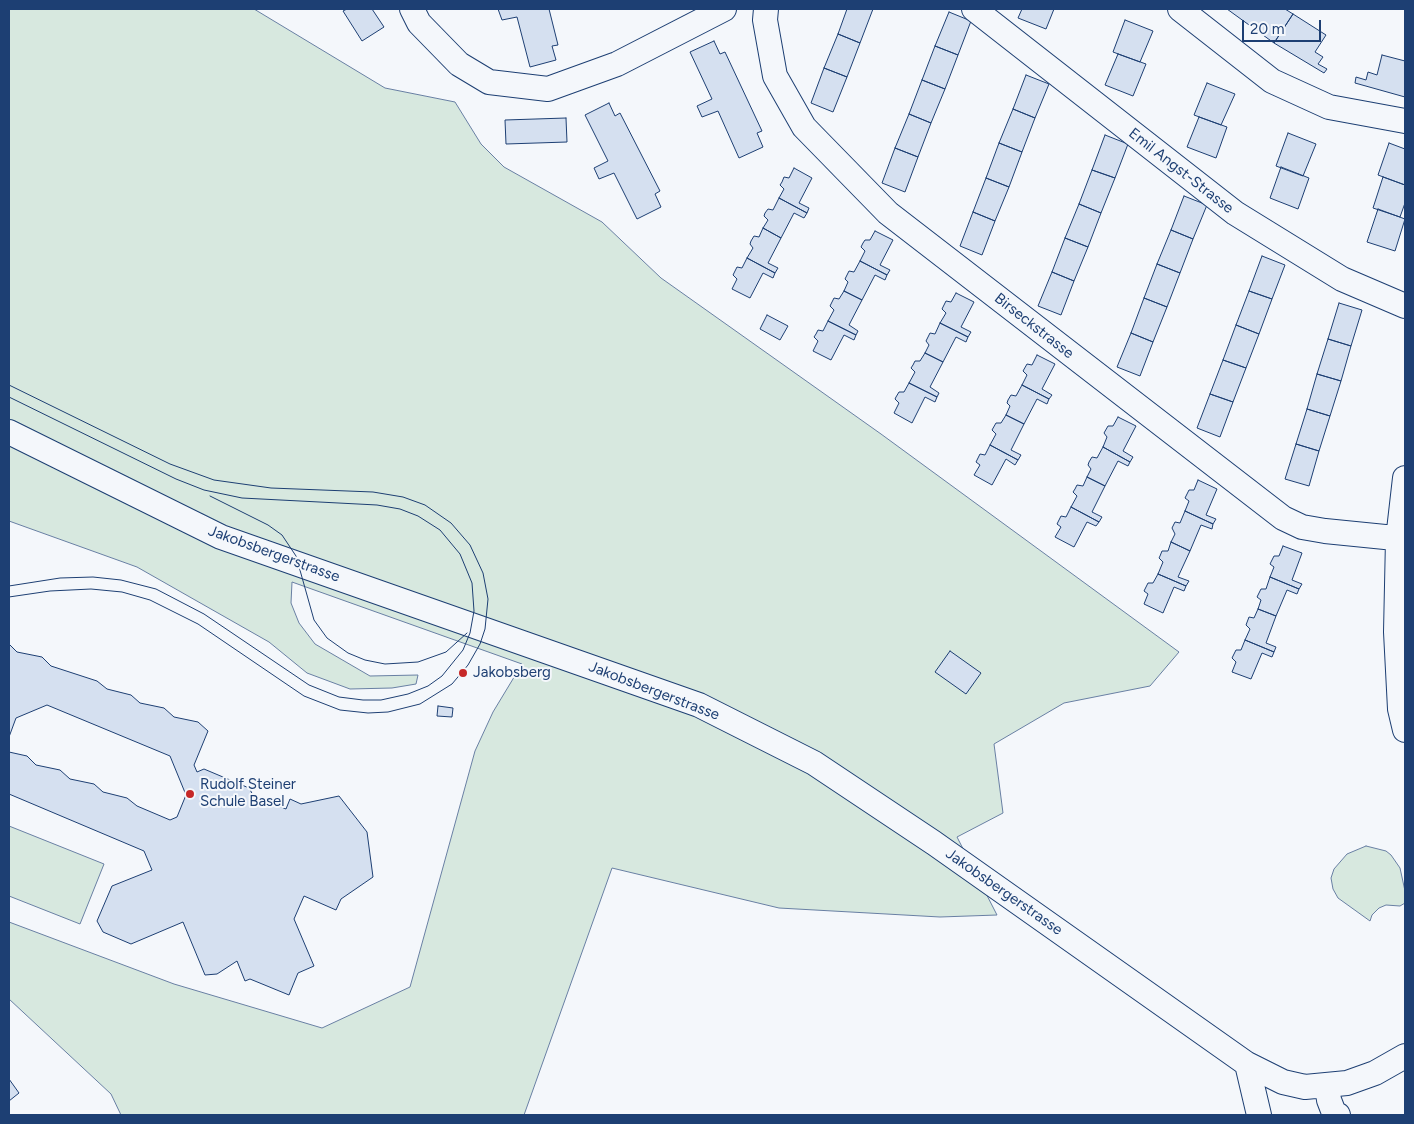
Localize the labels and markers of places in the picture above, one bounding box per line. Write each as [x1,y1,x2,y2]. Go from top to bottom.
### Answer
place label: Jakobsberg [473,664,551,682]
marker: Jakobsberg [457,667,469,679]
place label: Rudolf Steiner Schule Basel [200,776,296,811]
marker: Rudolf Steiner Schule Basel [184,788,196,800]

